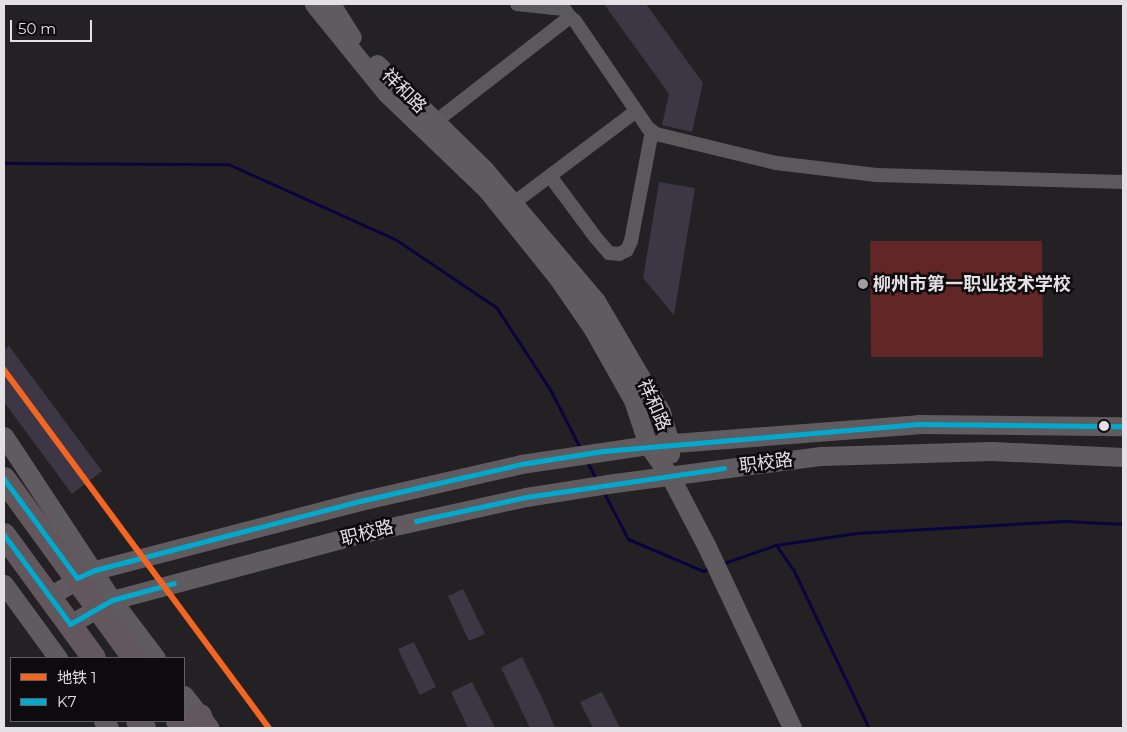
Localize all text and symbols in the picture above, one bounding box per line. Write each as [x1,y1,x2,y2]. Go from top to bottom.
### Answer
scale bar [12,10,95,42]
text: 50 m [18,19,56,38]
street label: 祥和路 [377,64,431,118]
place label: 柳州市第一职业技术学校 [873,273,1071,295]
marker: 柳州市第一职业技术学校 [857,278,869,290]
street label: 祥和路 [633,376,675,434]
unlabelled marker [1099,421,1109,431]
street label: 职校路 [738,449,794,477]
street label: 职校路 [338,516,396,550]
legend [10,657,185,722]
text: 地铁 1 [57,668,96,687]
text: K7 [57,692,77,711]

